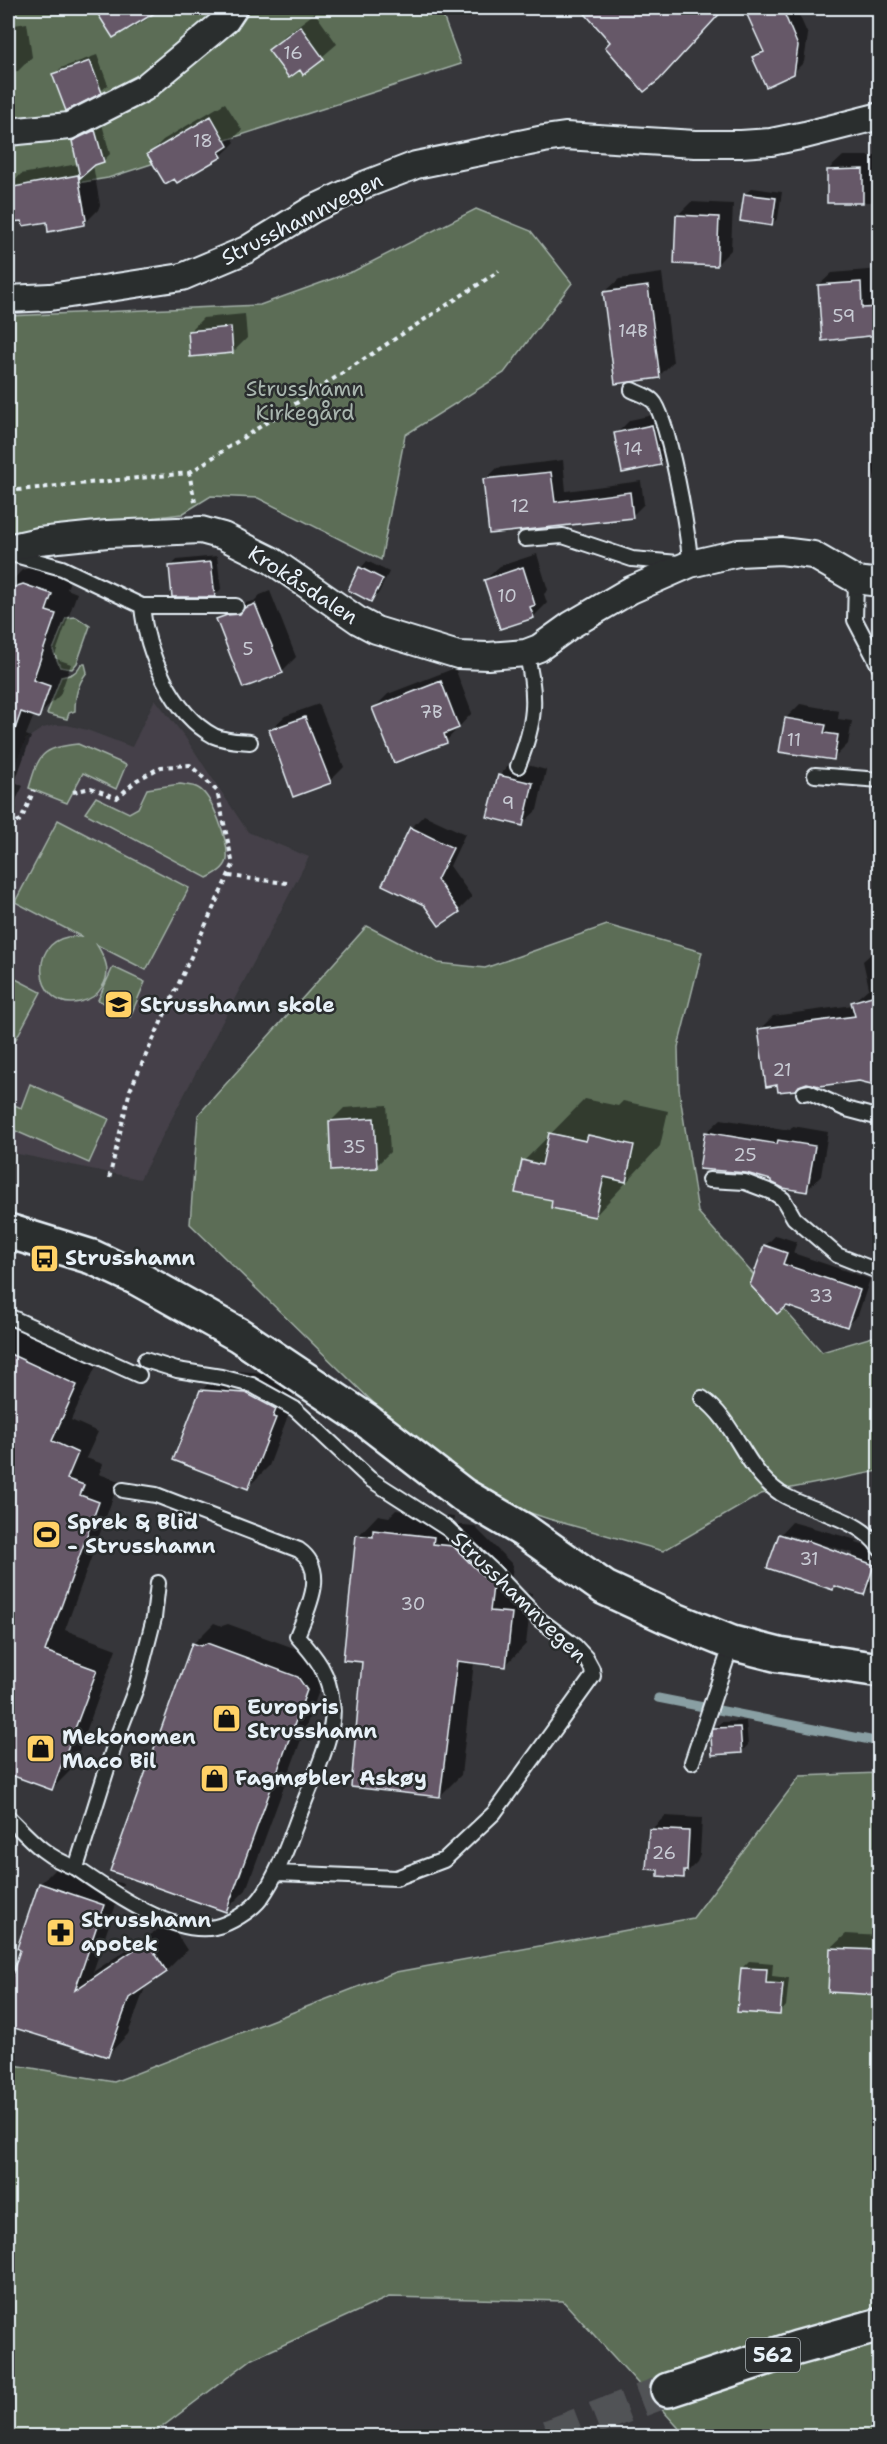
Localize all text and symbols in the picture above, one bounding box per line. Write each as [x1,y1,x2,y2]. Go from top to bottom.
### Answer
house number: 16 [283,41,303,65]
house number: 18 [193,129,213,153]
street label: Strusshamnvegen [216,166,388,272]
house number: 59 [833,304,855,328]
house number: 14B [618,319,648,343]
park label: Strusshamn Kirkegård [246,375,364,427]
house number: 14 [623,437,643,461]
house number: 12 [510,494,530,518]
street label: Krokåsdalen [243,539,363,631]
house number: 10 [497,584,517,608]
house number: 5 [242,637,254,661]
house number: 7B [419,700,443,724]
house number: 11 [787,728,801,752]
house number: 9 [502,791,514,815]
school or university icon: Strusshamn skole [103,989,135,1021]
place label: Strusshamn skole [140,991,335,1019]
house number: 21 [772,1058,792,1082]
house number: 35 [342,1135,366,1159]
house number: 25 [733,1143,757,1167]
bus stop icon: Strusshamn [28,1242,60,1274]
place label: Strusshamn [65,1244,195,1272]
house number: 33 [809,1284,833,1308]
place label: Sprek & Blid - Strusshamn [67,1508,215,1560]
sports icon: Sprek & Blid - Strusshamn [30,1518,62,1550]
street label: Strusshamnvegen [445,1525,593,1669]
house number: 31 [799,1547,819,1571]
house number: 30 [401,1592,425,1616]
place label: Europris Strusshamn [247,1693,377,1745]
shop icon: Europris Strusshamn [210,1703,242,1735]
place label: Mekonomen Maco Bil [62,1723,196,1775]
shop icon: Mekonomen Maco Bil [25,1733,57,1765]
shop icon: Fagmøbler Askøy [198,1762,230,1794]
place label: Fagmøbler Askøy [235,1764,427,1792]
house number: 26 [652,1841,676,1865]
place label: Strusshamn apotek [81,1906,211,1958]
pharmacy icon: Strusshamn apotek [44,1916,76,1948]
road number: 562 [746,2338,800,2372]

